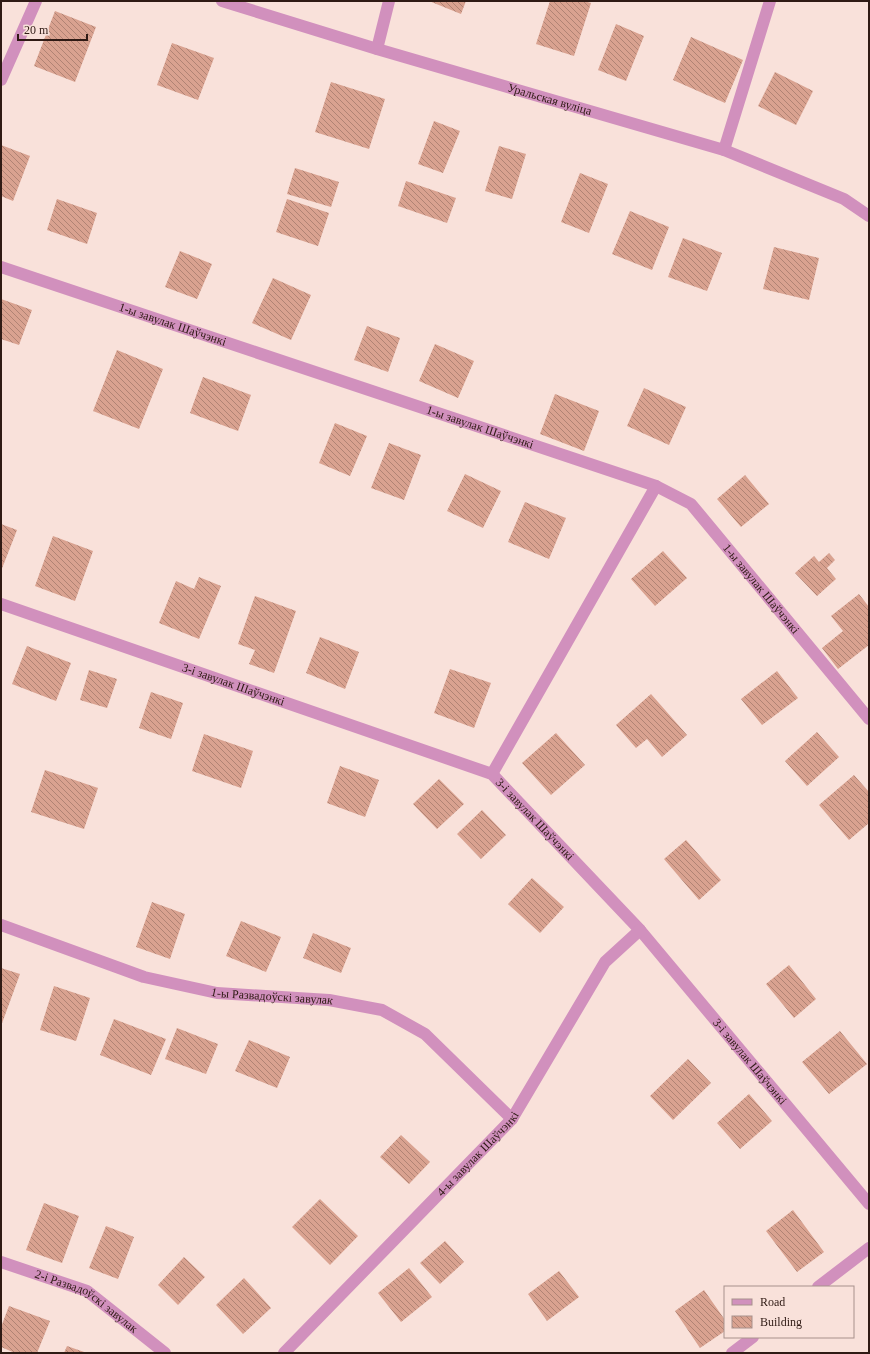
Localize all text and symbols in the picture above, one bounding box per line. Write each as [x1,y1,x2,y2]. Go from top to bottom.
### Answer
scale bar [18,16,87,42]
text: 20 m [24,23,49,37]
street label: Уральская вуліца [506,80,594,118]
street label: 1-ы завулак Шаўчэнкі [117,300,229,349]
street label: 1-ы завулак Шаўчэнкі [424,403,536,452]
street label: 1-ы завулак Шаўчэнкі [720,541,803,637]
street label: 3-і завулак Шаўчэнкі [180,660,287,709]
street label: 3-і завулак Шаўчэнкі [493,775,578,864]
street label: 1-ы Развадоўскі завулак [210,985,334,1008]
street label: 3-і завулак Шаўчэнкі [710,1016,790,1108]
street label: 4-ы завулак Шаўчэнкі [434,1108,522,1199]
street label: 2-і Развадоўскі завулак [33,1267,141,1336]
legend [724,1286,854,1338]
text: Road [760,1295,785,1309]
text: Building [760,1315,802,1329]

